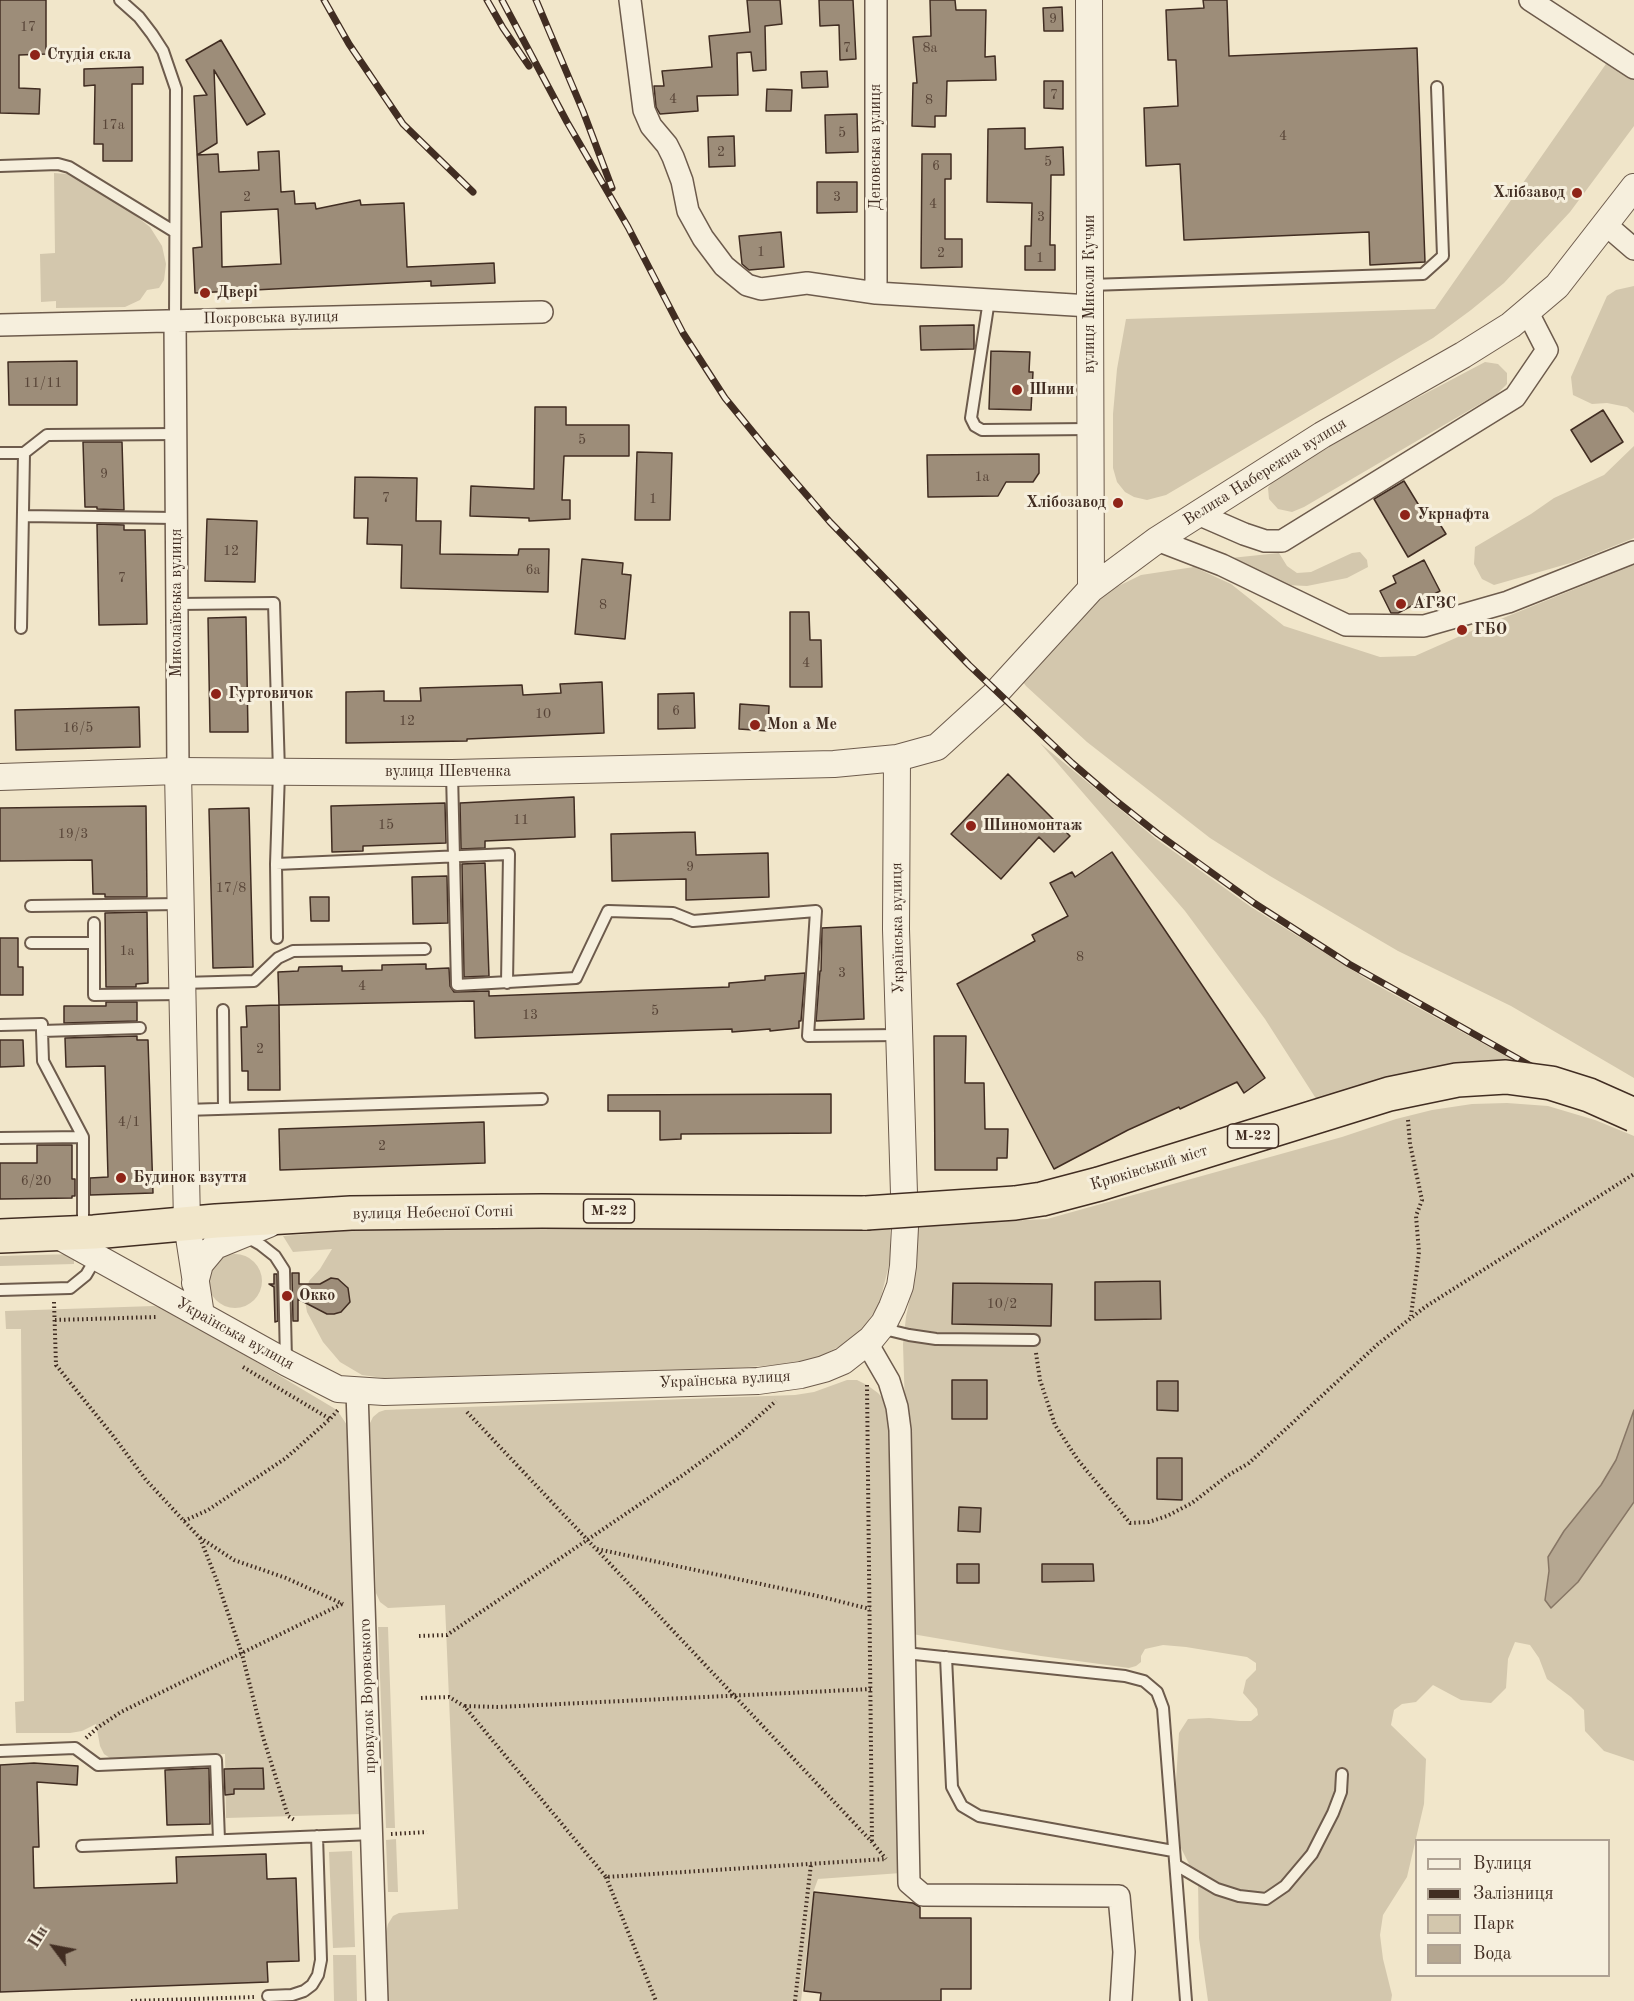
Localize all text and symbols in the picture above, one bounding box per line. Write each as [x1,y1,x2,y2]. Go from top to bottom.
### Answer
house number: 9 [1049,11,1057,27]
house number: 17 [20,19,36,35]
house number: 7 [843,40,851,56]
house number: 8а [922,40,938,56]
place label: Студія скла [47,45,131,65]
marker: Студія скла [28,48,42,62]
street label: Деповська вулиця [866,84,886,210]
house number: 7 [1050,87,1058,103]
house number: 4 [669,91,677,107]
house number: 8 [925,92,933,108]
house number: 17а [101,117,125,133]
house number: 5 [838,125,846,141]
house number: 4 [1279,128,1287,144]
house number: 2 [717,144,725,160]
house number: 5 [1044,154,1052,170]
house number: 6 [932,158,940,174]
place label: Хлібзавод [1493,183,1565,203]
marker: Хлібзавод [1570,186,1584,200]
house number: 2 [243,189,251,205]
house number: 3 [833,189,841,205]
house number: 4 [929,196,937,212]
house number: 3 [1037,209,1045,225]
street label: вулиця Миколи Кучми [1080,215,1100,373]
house number: 1 [757,244,765,260]
house number: 2 [937,245,945,261]
house number: 1 [1036,250,1044,266]
place label: Двері [217,283,258,303]
marker: Двері [198,286,212,300]
street label: Покровська вулиця [203,307,339,329]
house number: 11/11 [24,375,62,391]
place label: Шини [1029,380,1074,400]
marker: Шини [1010,383,1024,397]
street label: Велика Набережна вулиця [1180,414,1350,530]
house number: 5 [578,432,586,448]
house number: 9 [100,466,108,482]
house number: 1а [974,469,990,485]
house number: 7 [382,490,390,506]
house number: 1 [649,491,657,507]
place label: Хлібозавод [1026,493,1106,513]
marker: Хлібозавод [1111,496,1125,510]
place label: Укрнафта [1417,505,1490,525]
marker: Укрнафта [1398,508,1412,522]
street label: Миколаївська вулиця [167,528,187,678]
house number: 12 [223,543,239,559]
house number: 6а [525,562,541,578]
house number: 7 [118,570,126,586]
place label: АГЗС [1413,594,1456,614]
house number: 8 [599,597,607,613]
marker: АГЗС [1394,597,1408,611]
place label: ГБО [1474,620,1507,640]
marker: ГБО [1455,623,1469,637]
house number: 4 [802,655,810,671]
place label: Гуртовичок [228,684,313,704]
marker: Гуртовичок [209,687,223,701]
house number: 6 [672,703,680,719]
house number: 10 [535,706,551,722]
house number: 12 [399,713,415,729]
place label: Mon a Me [767,715,837,735]
marker: Mon a Me [748,718,762,732]
house number: 16/5 [63,720,93,736]
street label: вулиця Шевченка [385,762,511,782]
house number: 11 [513,812,529,828]
place label: Шиномонтаж [983,816,1082,836]
house number: 15 [378,817,394,833]
marker: Шиномонтаж [964,819,978,833]
house number: 19/3 [58,826,88,842]
house number: 9 [686,859,694,875]
street label: Українська вулиця [887,862,909,994]
house number: 17/8 [216,880,246,896]
house number: 1а [119,943,135,959]
house number: 8 [1076,949,1084,965]
house number: 3 [838,965,846,981]
house number: 4 [358,978,366,994]
house number: 5 [651,1003,659,1019]
house number: 13 [522,1007,538,1023]
house number: 2 [256,1041,264,1057]
house number: 4/1 [118,1114,140,1130]
road number: М-22 [1228,1124,1278,1148]
house number: 2 [378,1138,386,1154]
street label: Крюківський міст [1088,1141,1210,1195]
place label: Будинок взуття [133,1168,247,1188]
marker: Будинок взуття [114,1171,128,1185]
house number: 6/20 [21,1173,51,1189]
road number: М-22 [584,1199,634,1223]
street label: вулиця Небесної Сотні [352,1202,514,1224]
place label: Окко [299,1286,335,1306]
marker: Окко [280,1289,294,1303]
street label: Українська вулиця [173,1294,297,1374]
house number: 10/2 [987,1296,1017,1312]
street label: Українська вулиця [659,1367,791,1393]
street label: провулок Воровського [356,1618,380,1774]
legend [1415,1839,1610,1977]
text: Вулиця [1473,1855,1532,1873]
text: Залізниця [1473,1885,1554,1903]
text: Парк [1473,1915,1514,1933]
north arrow [24,1917,84,1977]
text: Пн [26,1924,51,1951]
text: Вода [1473,1945,1512,1963]

